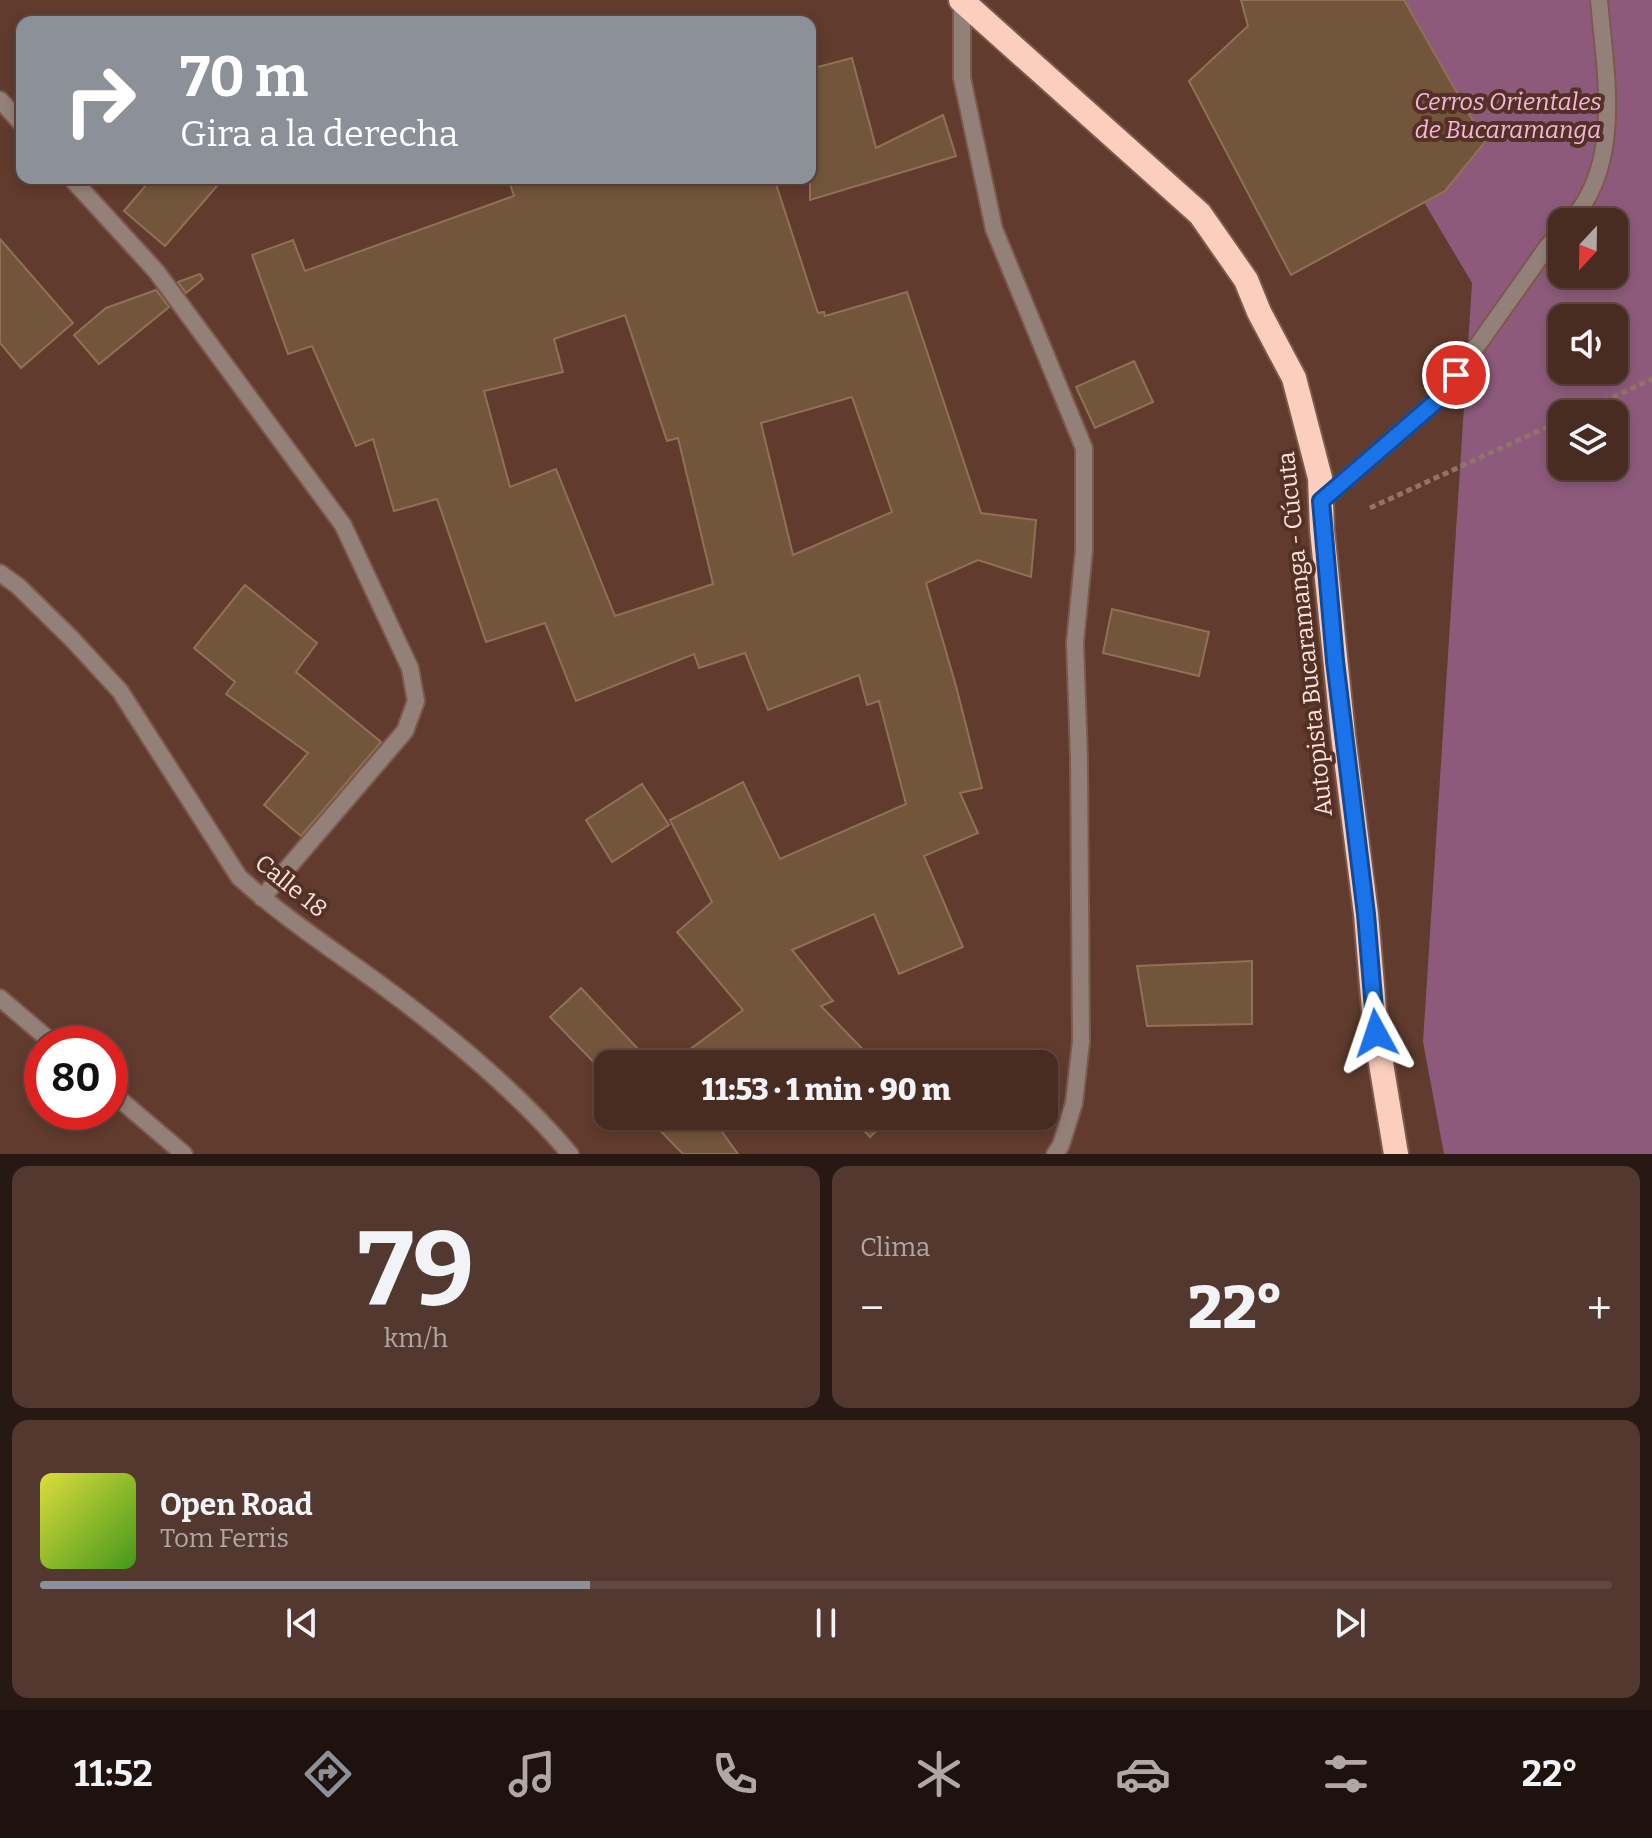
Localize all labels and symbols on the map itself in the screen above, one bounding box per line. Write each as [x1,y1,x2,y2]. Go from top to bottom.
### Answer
park label: Cerros Orientales de Bucaramanga [1414,88,1602,144]
north arrow [1548,208,1628,288]
pin [1422,341,1490,409]
street label: Autopista Bucaramanga - Cúcuta [1272,450,1338,818]
street label: Calle 18 [250,849,332,923]
position arrow [1334,991,1418,1075]
speed limit sign: 80 [24,1026,128,1130]

